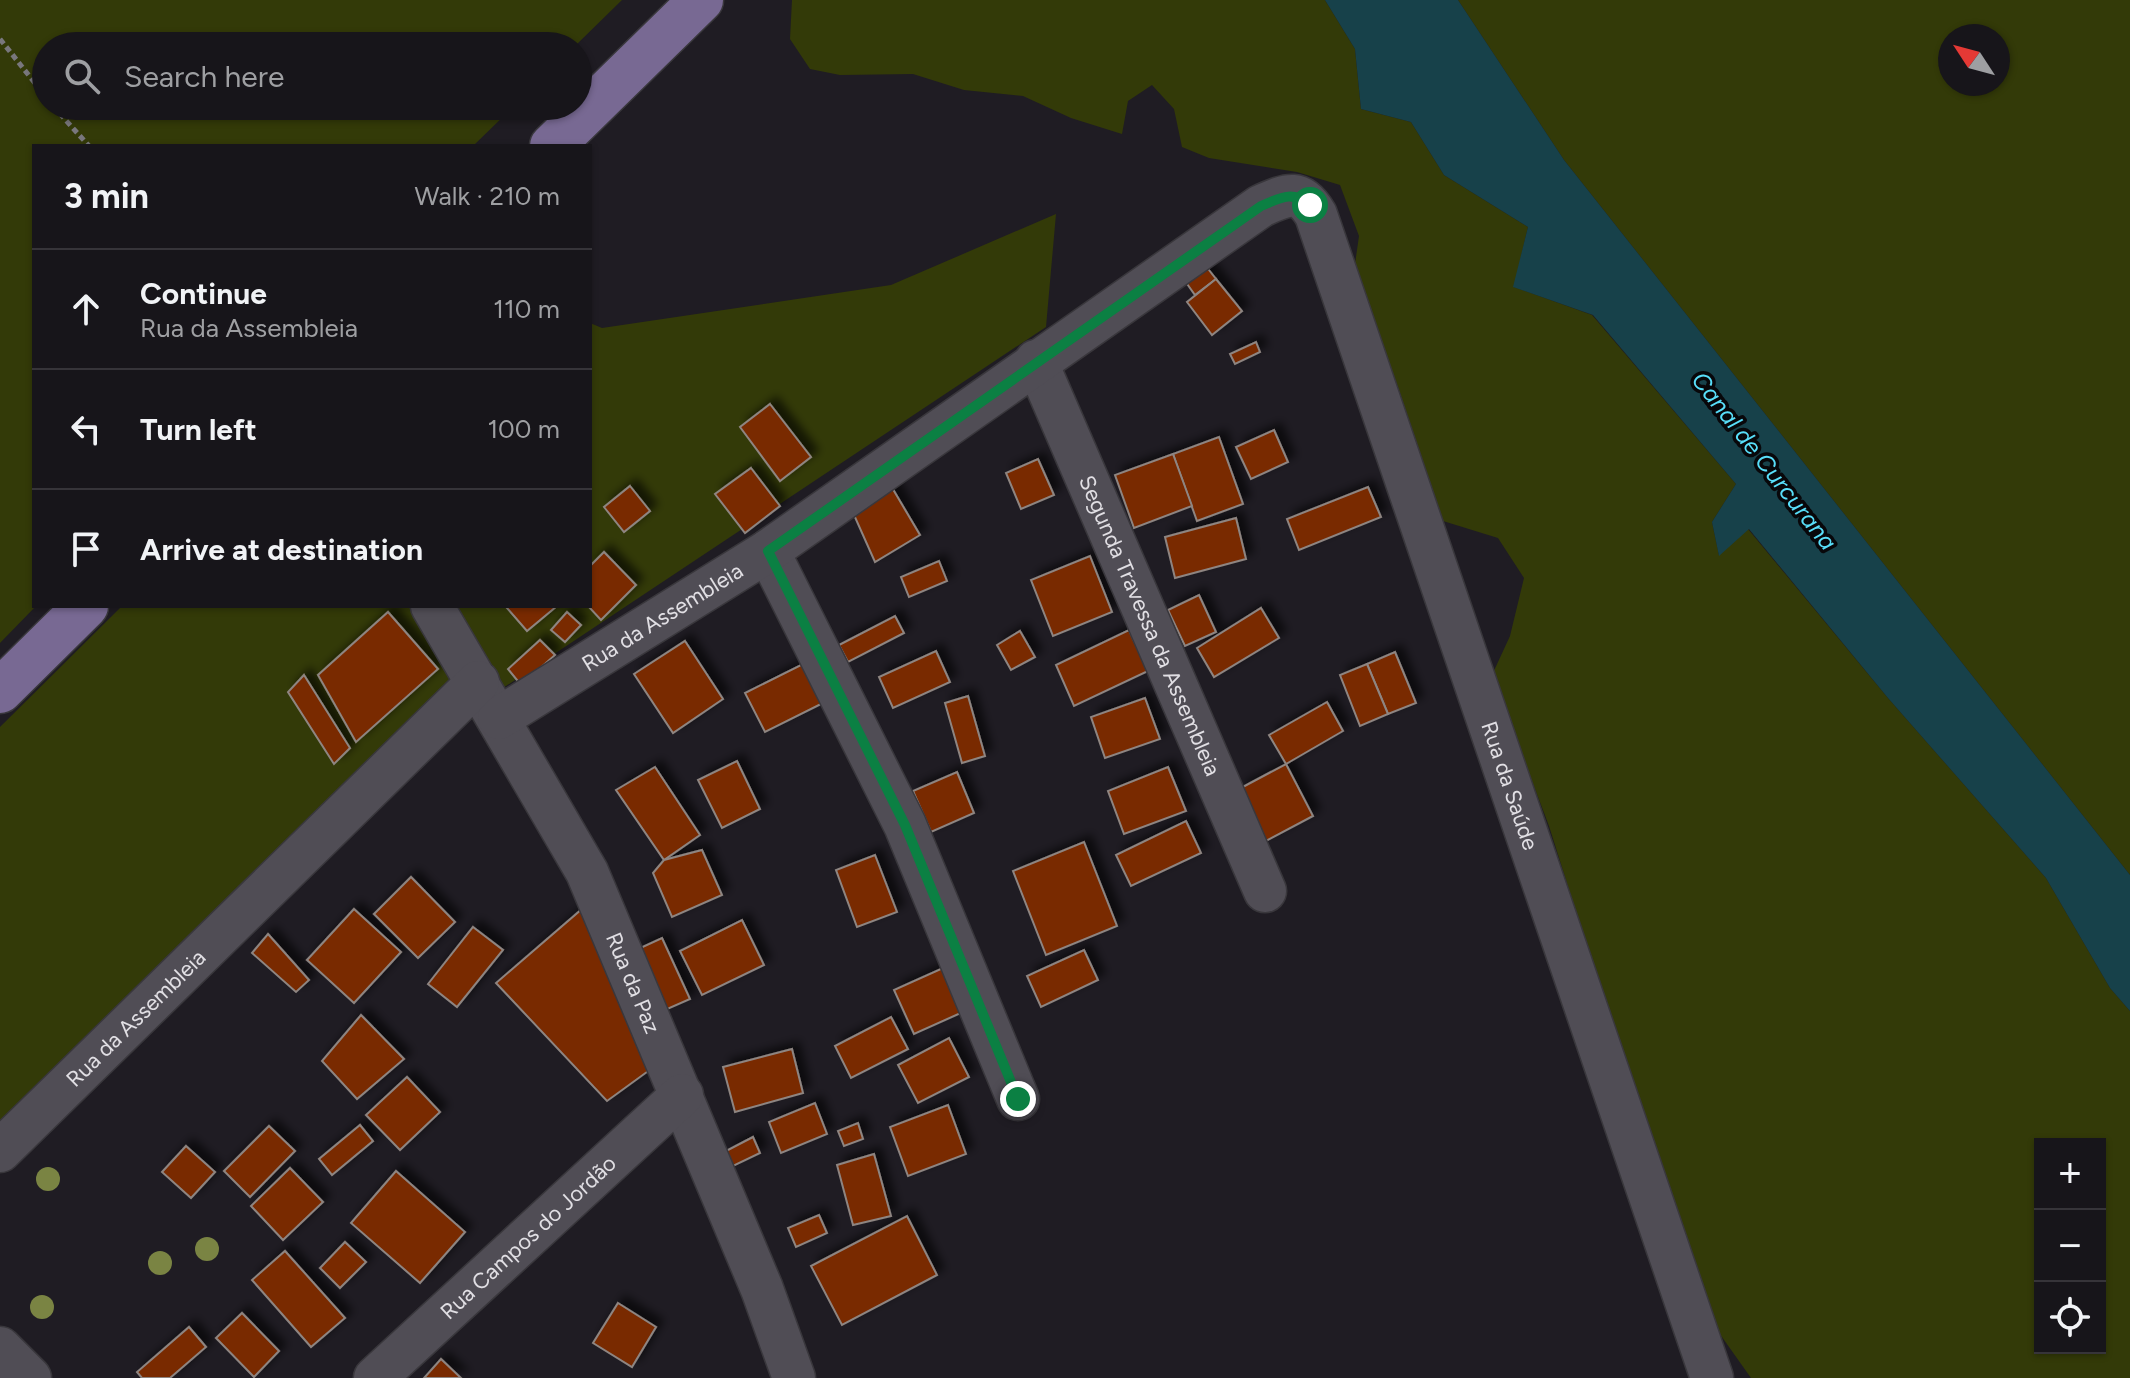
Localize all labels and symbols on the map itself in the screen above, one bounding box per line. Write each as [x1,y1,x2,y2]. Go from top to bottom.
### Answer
north arrow [1938,24,2010,96]
route start [1292,187,1328,223]
water label: Canal de Curcurana [1686,366,1843,556]
street label: Segunda Travessa da Assembleia [1073,471,1227,780]
street label: Rua da Assembleia [577,557,748,677]
street label: Rua da Saúde [1475,718,1544,854]
street label: Rua da Paz [600,928,666,1037]
street label: Rua da Assembleia [61,944,211,1093]
route end [1000,1081,1036,1117]
street label: Rua Campos do Jordão [435,1150,622,1325]

